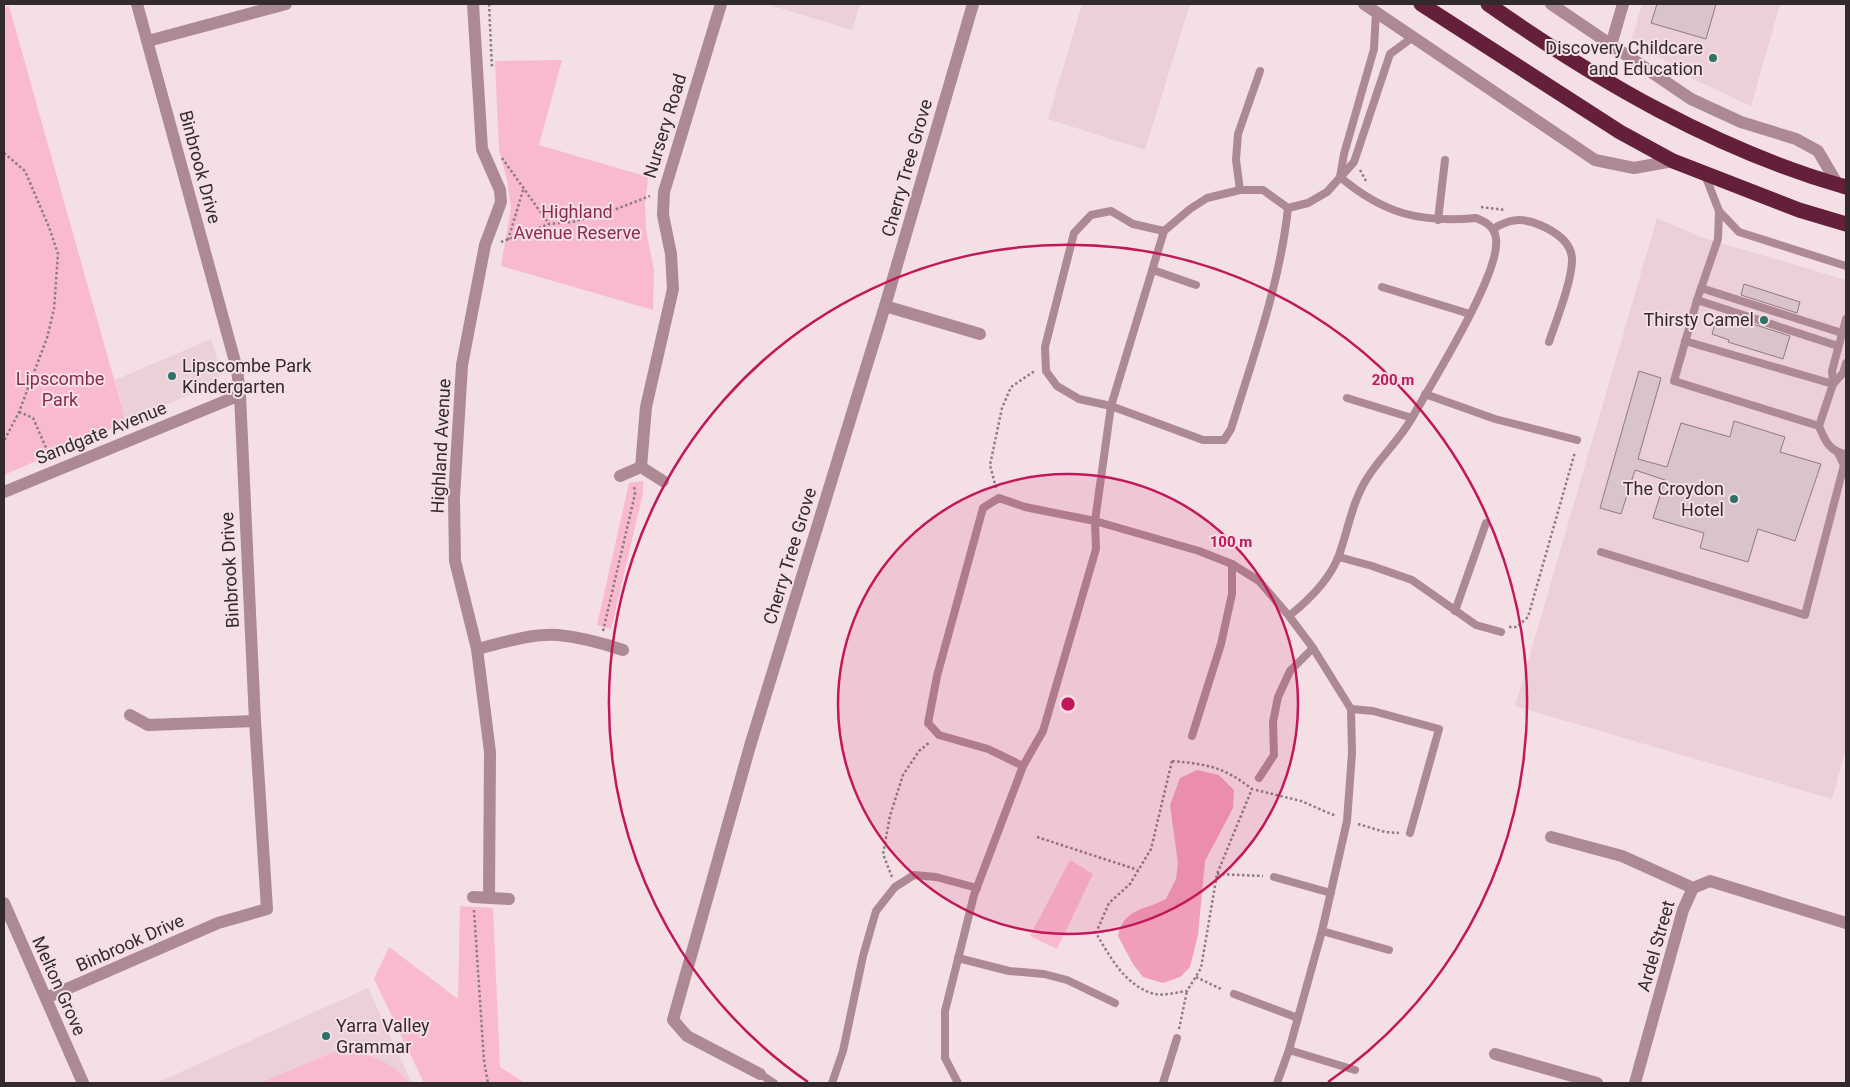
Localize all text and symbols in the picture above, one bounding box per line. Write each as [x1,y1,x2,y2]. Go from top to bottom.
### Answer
place label: Discovery Childcare and Education [1545,37,1703,79]
marker: Discovery Childcare and Education [1707,52,1719,64]
street label: Nursery Road [639,71,690,181]
street label: Cherry Tree Grove [877,97,936,239]
street label: Binbrook Drive [175,108,226,226]
park label: Highland Avenue Reserve [513,201,641,243]
place label: Thirsty Camel [1643,309,1754,330]
marker: Thirsty Camel [1758,314,1770,326]
place label: Lipscombe Park Kindergarten [182,355,312,397]
park label: Lipscombe Park [16,368,104,410]
marker: Lipscombe Park Kindergarten [166,370,178,382]
text: 200 m [1372,371,1414,389]
street label: Highland Avenue [426,378,455,514]
street label: Sandgate Avenue [32,397,169,468]
place label: The Croydon Hotel [1623,478,1724,520]
street label: Cherry Tree Grove [759,485,820,627]
marker: The Croydon Hotel [1728,493,1740,505]
street label: Binbrook Drive [216,511,243,629]
text: 100 m [1210,533,1252,551]
centre of rings [1059,695,1077,713]
street label: Ardel Street [1633,898,1679,994]
street label: Binbrook Drive [72,909,187,976]
street label: Melton Grove [28,933,91,1039]
place label: Yarra Valley Grammar [336,1015,430,1057]
marker: Yarra Valley Grammar [320,1030,332,1042]

